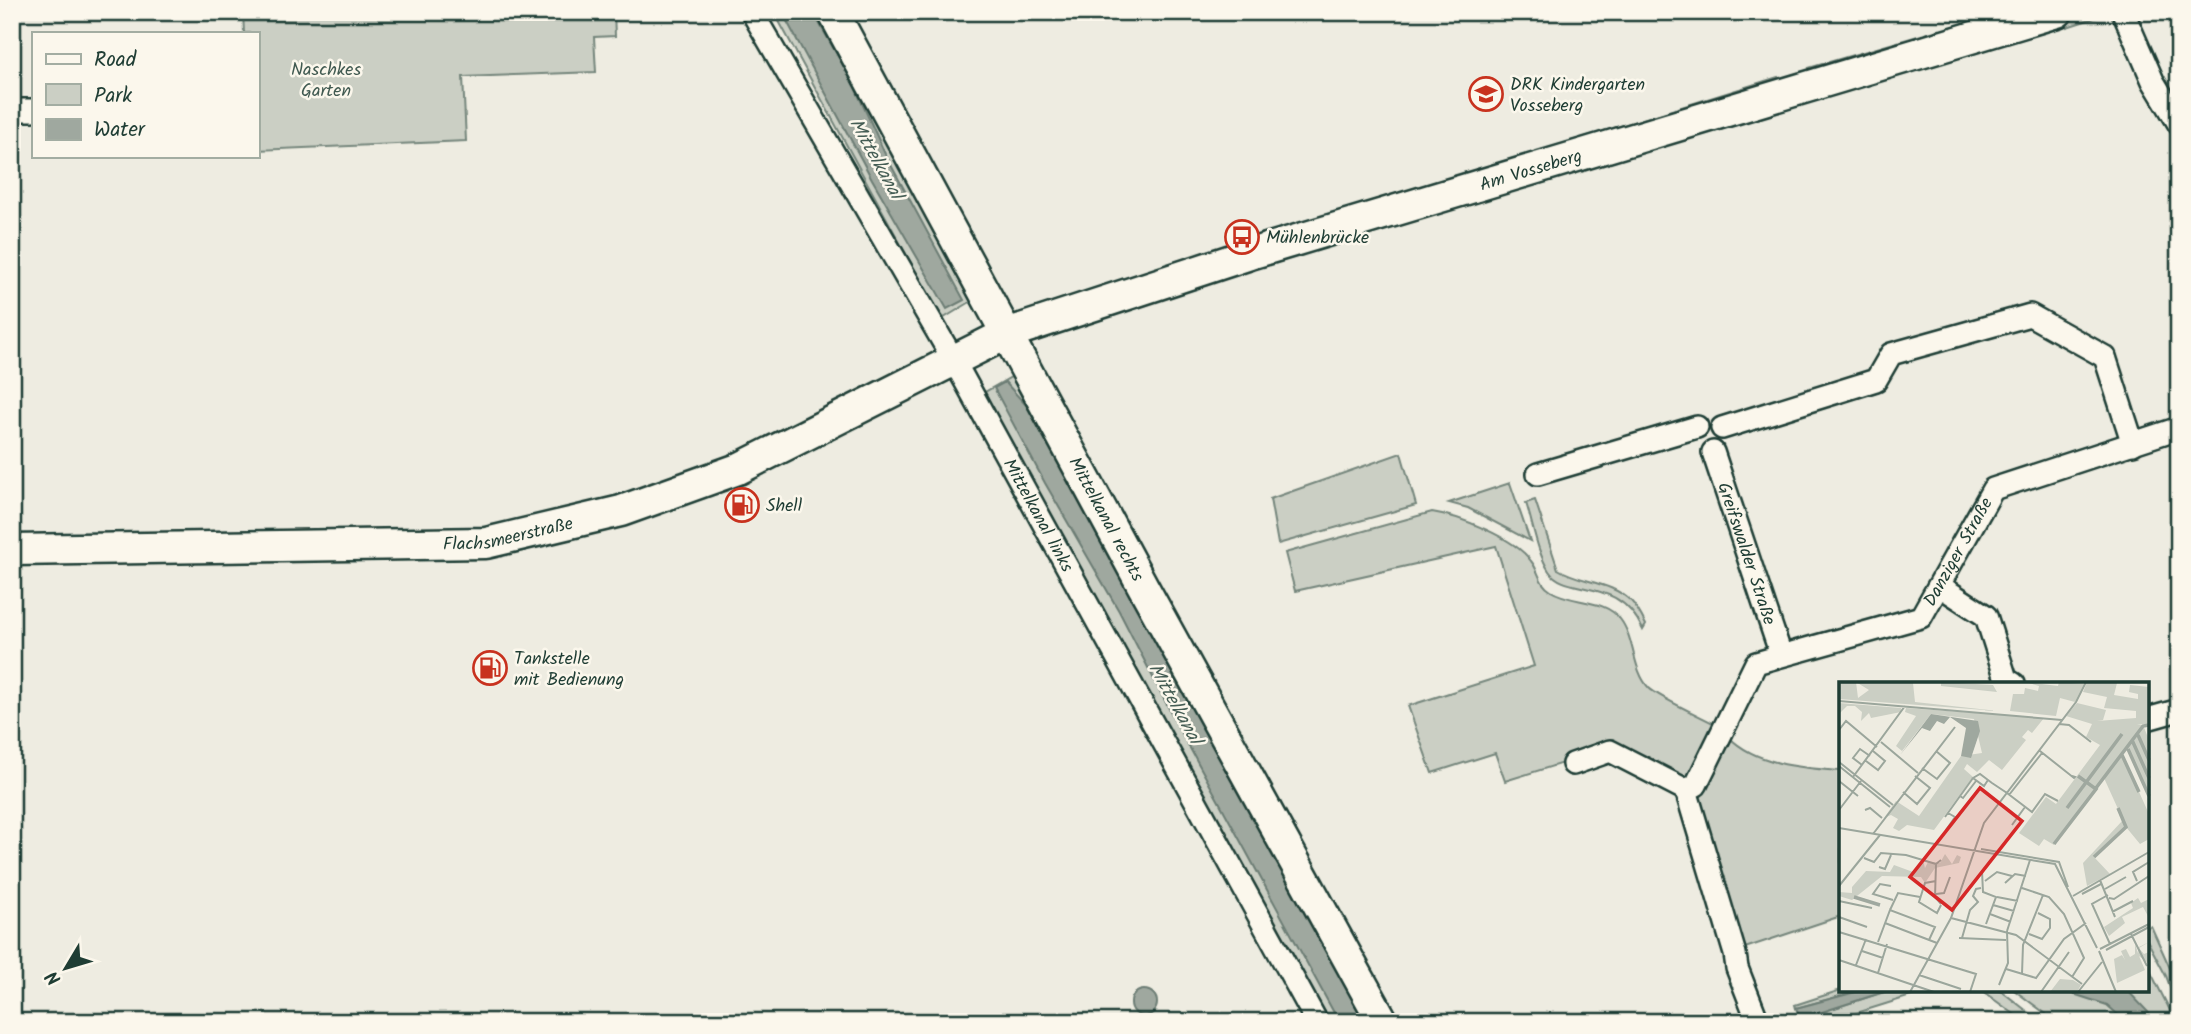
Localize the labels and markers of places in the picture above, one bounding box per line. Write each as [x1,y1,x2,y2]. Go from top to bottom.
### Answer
place label: DRK Kindergarten Vosseberg [1510,71,1645,121]
school or university icon: DRK Kindergarten Vosseberg [1467,75,1505,113]
bus stop icon: Mühlenbrücke [1223,218,1261,256]
place label: Mühlenbrücke [1266,224,1369,253]
fuel station icon: Shell [723,486,761,524]
place label: Shell [766,492,803,521]
place label: Tankstelle mit Bedienung [514,645,624,695]
fuel station icon: Tankstelle mit Bedienung [471,649,509,687]

